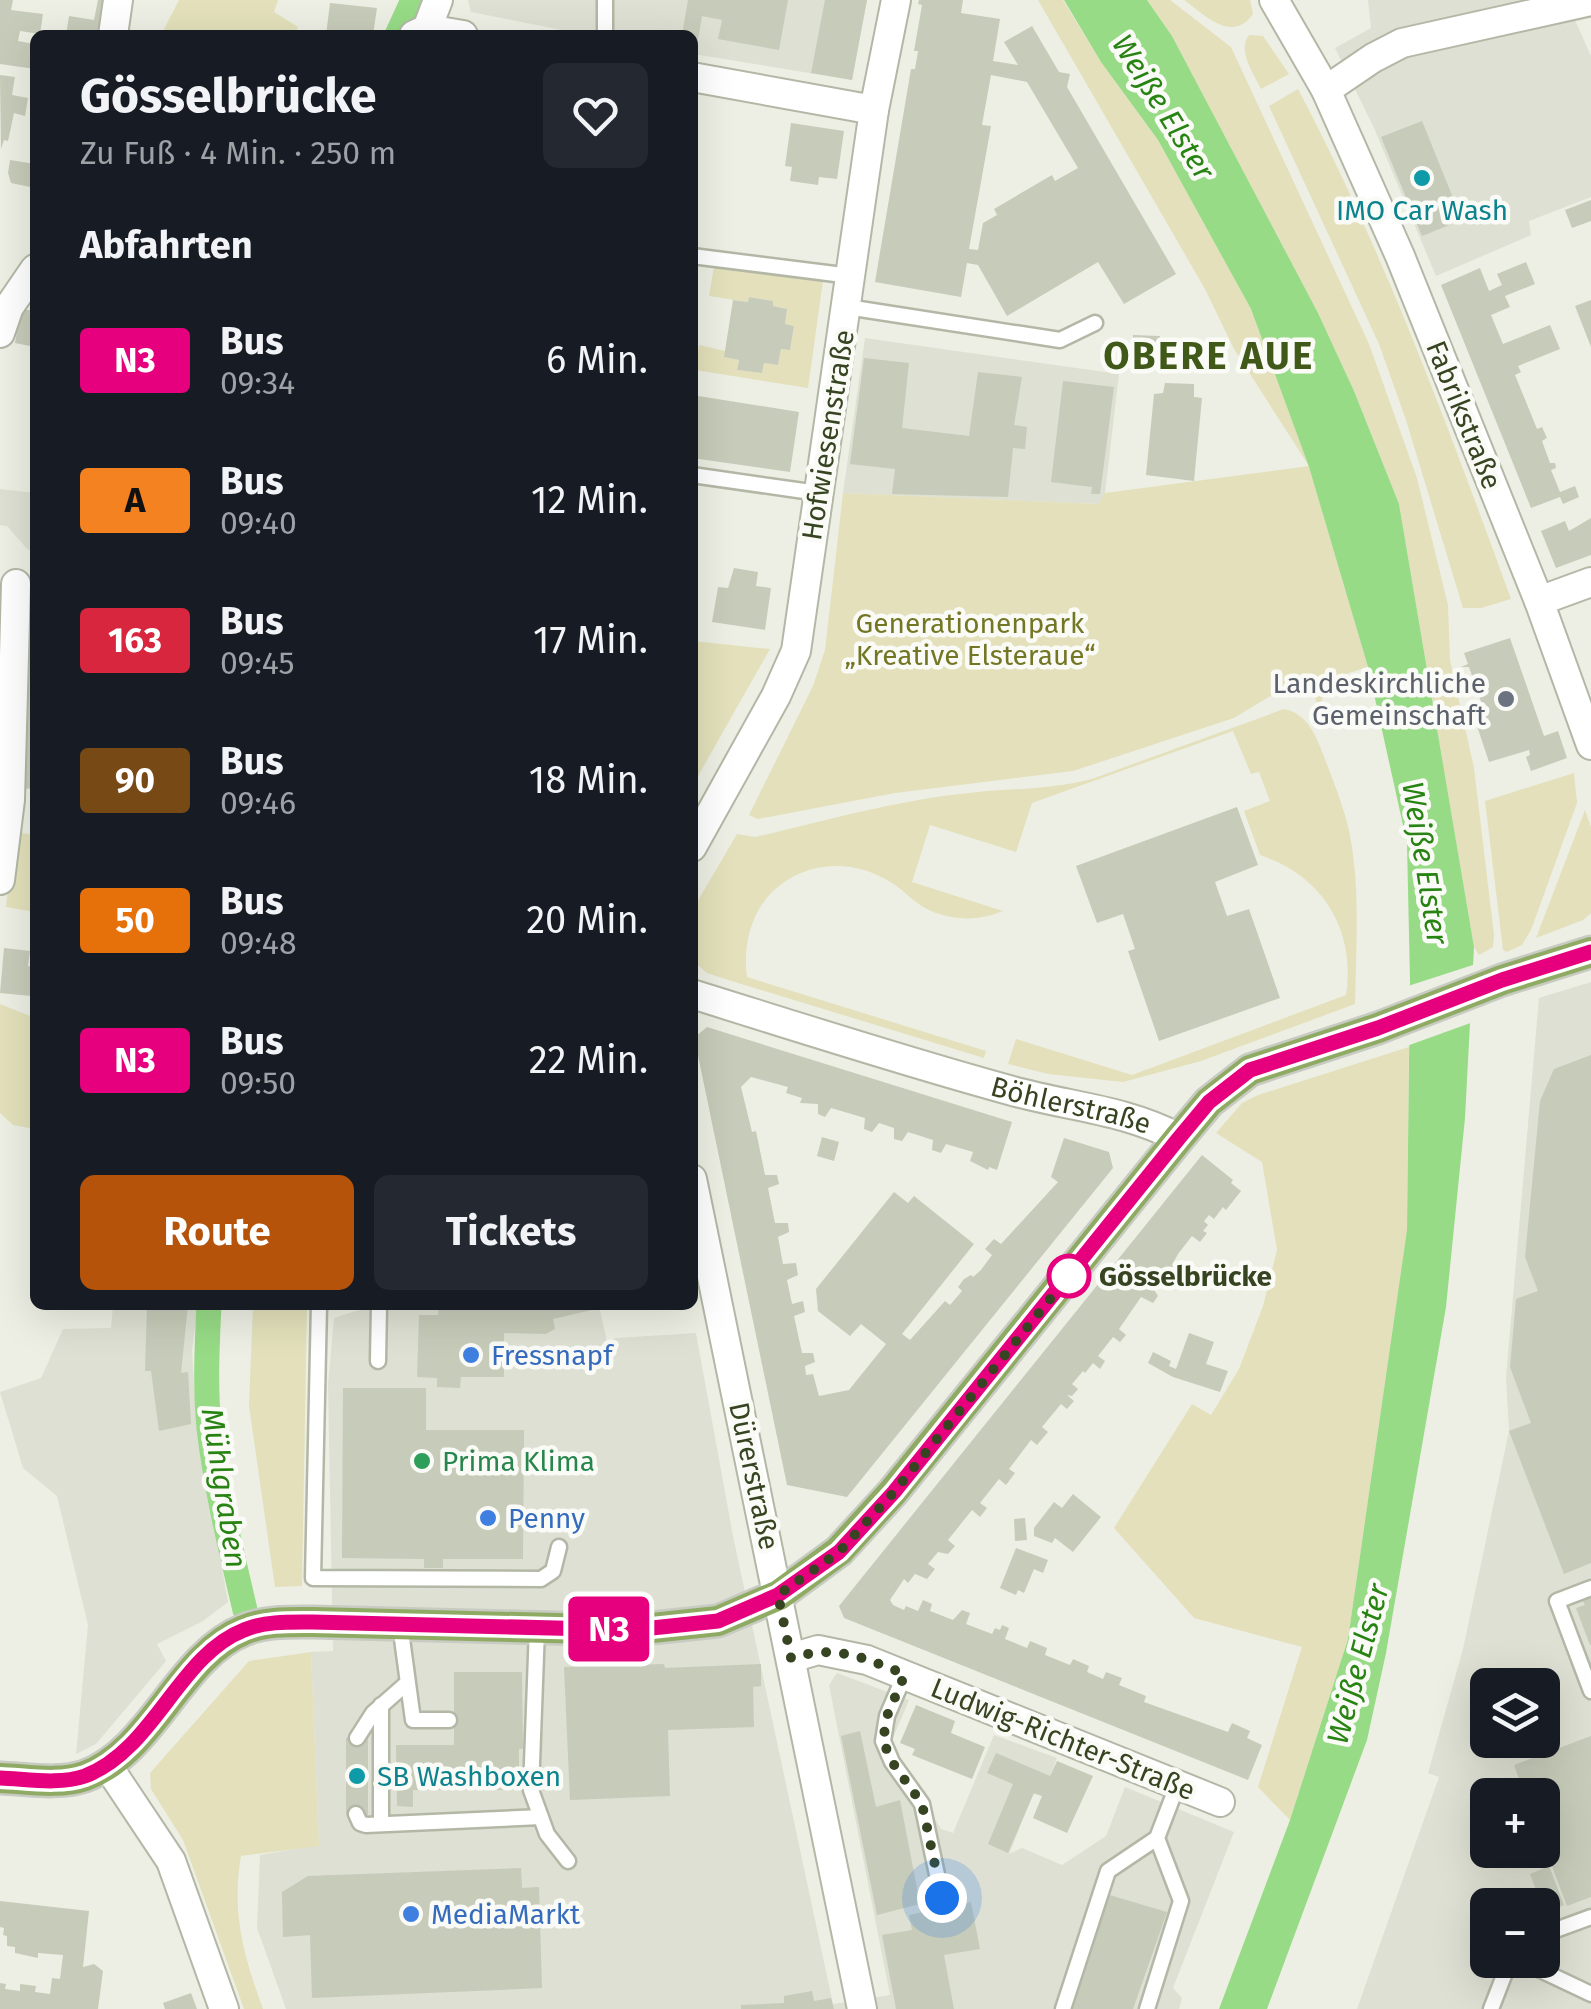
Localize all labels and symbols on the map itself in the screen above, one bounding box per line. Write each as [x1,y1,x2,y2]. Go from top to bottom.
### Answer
water label: Weiße Elster [1104,28,1223,187]
marker: IMO Car Wash [1411,167,1433,189]
place label: IMO Car Wash [1336,194,1508,227]
street label: Hofwiesenstraße [795,327,861,543]
district label: OBERE AUE [1103,333,1315,379]
street label: Fabrikstraße [1419,336,1509,494]
park label: Generationenpark „Kreative Elsteraue“ [844,607,1096,672]
place label: Landeskirchliche Gemeinschaft [1272,667,1487,732]
marker: Landeskirchliche Gemeinschaft [1495,688,1517,710]
water label: Weiße Elster [1394,779,1456,948]
street label: Böhlerstraße [987,1069,1156,1141]
marker: Gösselbrücke [1048,1255,1090,1297]
place label: Gösselbrücke [1099,1260,1272,1293]
place label: Fressnapf [491,1339,615,1372]
marker: Fressnapf [460,1344,482,1366]
street label: Dürerstraße [722,1399,786,1553]
water label: Mühlgraben [194,1405,254,1571]
place label: Prima Klima [442,1445,595,1478]
marker: Prima Klima [411,1450,433,1472]
place label: Penny [508,1502,585,1535]
marker: Penny [477,1507,499,1529]
water label: Weiße Elster [1319,1579,1397,1748]
line badge: N3 [564,1596,654,1662]
street label: Ludwig-Richter-Straße [926,1671,1200,1807]
place label: SB Washboxen [377,1760,561,1793]
marker: SB Washboxen [346,1765,368,1787]
your location [917,1873,967,1923]
place label: MediaMarkt [431,1898,581,1931]
marker: MediaMarkt [400,1903,422,1925]

